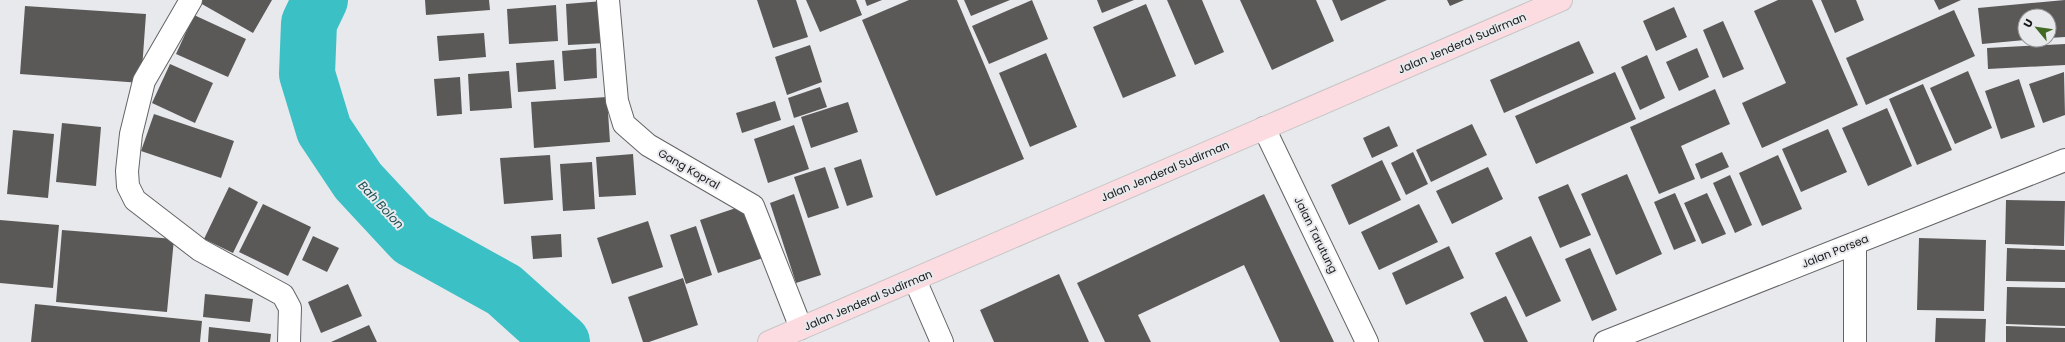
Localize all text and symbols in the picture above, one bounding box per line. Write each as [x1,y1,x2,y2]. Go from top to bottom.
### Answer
north arrow [2017,8,2057,48]
street label: Jalan Jenderal Sudirman [1395,9,1529,77]
text: U [2019,16,2037,30]
street label: Jalan Jenderal Sudirman [1098,137,1232,205]
street label: Gang Kopral [655,145,723,193]
water label: Bah Bolon [355,177,408,232]
street label: Jalan Tarutung [1291,194,1341,276]
street label: Jalan Porsea [1799,230,1871,272]
street label: Jalan Jenderal Sudirman [801,266,935,334]

